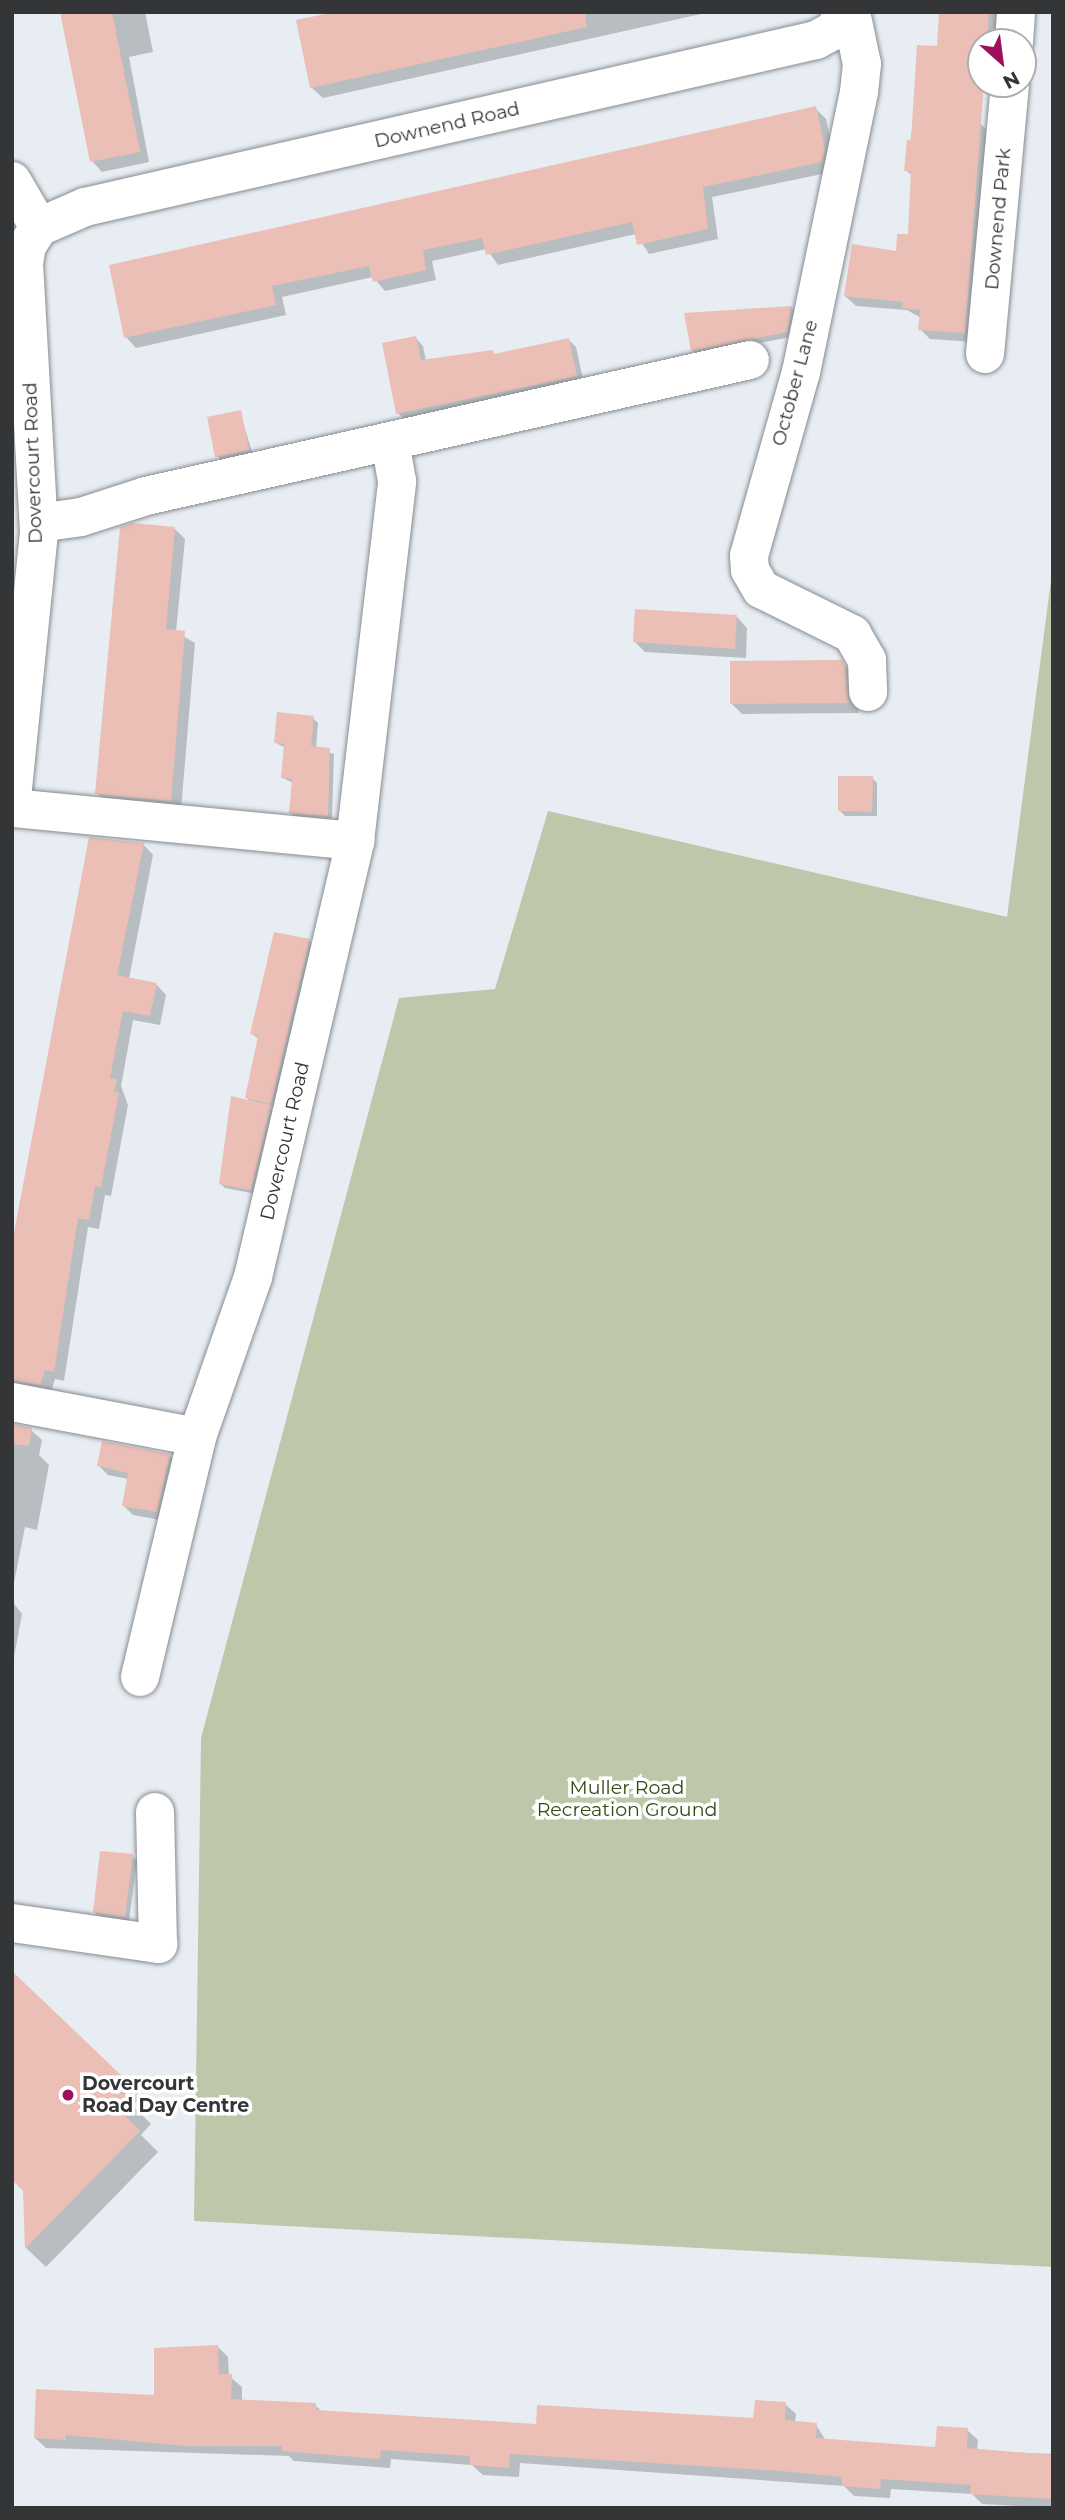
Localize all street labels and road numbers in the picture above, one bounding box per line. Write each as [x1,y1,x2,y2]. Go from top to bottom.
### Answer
street label: Downend Road [372,97,522,153]
street label: Downend Park [980,147,1016,291]
street label: October Lane [767,317,823,449]
street label: Dovercourt Road [19,382,47,544]
street label: Dovercourt Road [256,1060,314,1222]

